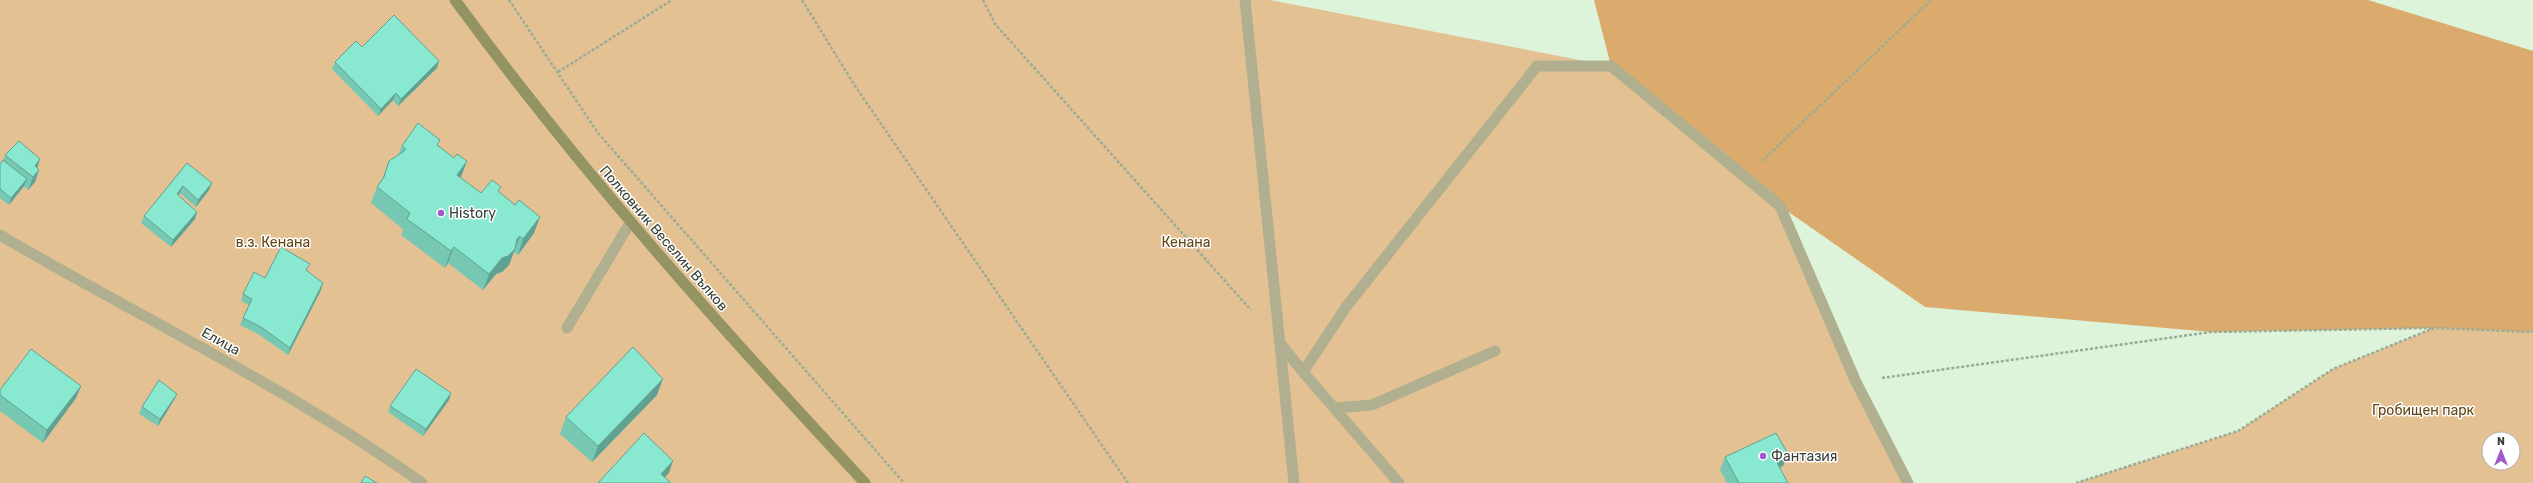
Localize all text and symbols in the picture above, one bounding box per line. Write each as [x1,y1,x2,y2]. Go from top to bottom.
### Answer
street label: Полковник Веселин Вълков [596,162,731,315]
place label: History [449,205,496,222]
marker: History [436,208,446,218]
park label: в.з. Кенана [236,234,310,251]
park label: Кенана [1162,234,1210,251]
street label: Елица [198,324,243,359]
park label: Гробищен парк [2372,402,2475,419]
north arrow [2481,431,2521,471]
text: N [2497,435,2505,448]
place label: Фантазия [1771,448,1837,465]
marker: Фантазия [1758,451,1768,461]

